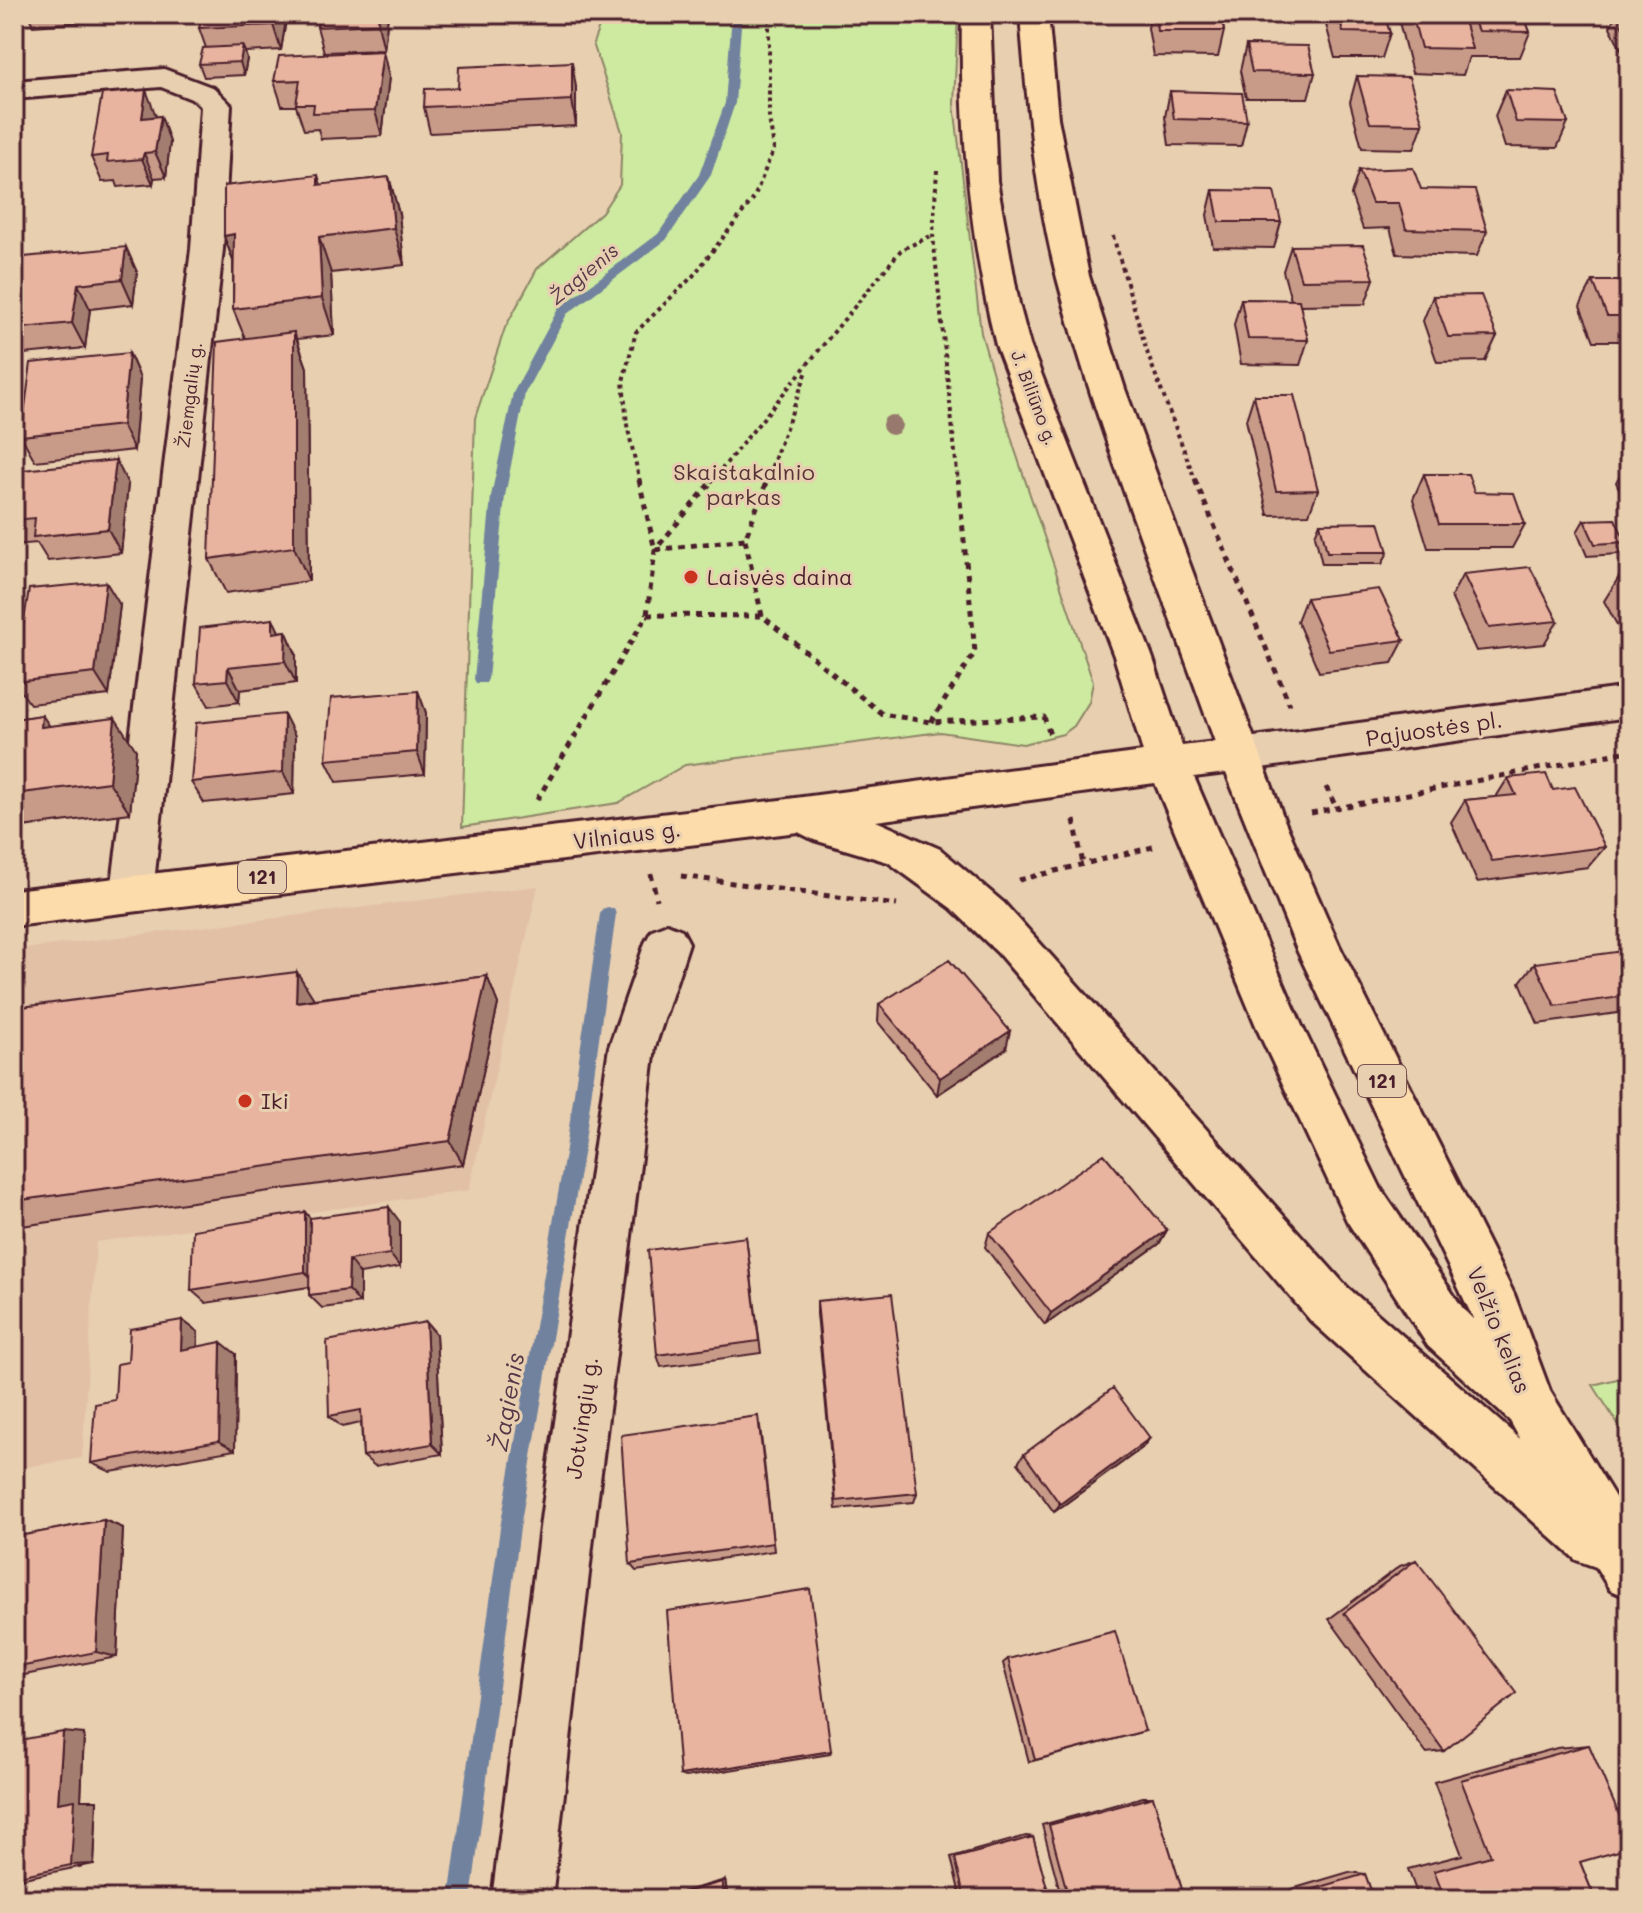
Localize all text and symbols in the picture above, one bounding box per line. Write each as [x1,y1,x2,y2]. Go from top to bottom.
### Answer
water label: Žagienis [543,237,623,310]
street label: Žiemgalių g. [171,341,207,449]
street label: J. Biliūno g. [1006,347,1064,448]
park label: Skaistakalnio parkas [673,457,815,511]
place label: Laisvės daina [707,562,853,591]
marker: Laisvės daina [682,568,700,586]
street label: Pajuostės pl. [1364,705,1504,752]
street label: Vilniaus g. [572,814,682,855]
road number: 121 [238,861,286,893]
road number: 121 [1358,1065,1406,1097]
place label: Iki [261,1086,289,1115]
marker: Iki [236,1092,254,1110]
street label: Velžio kelias [1461,1262,1538,1398]
water label: Žagienis [483,1350,530,1453]
street label: Jotvingių g. [559,1355,604,1481]

